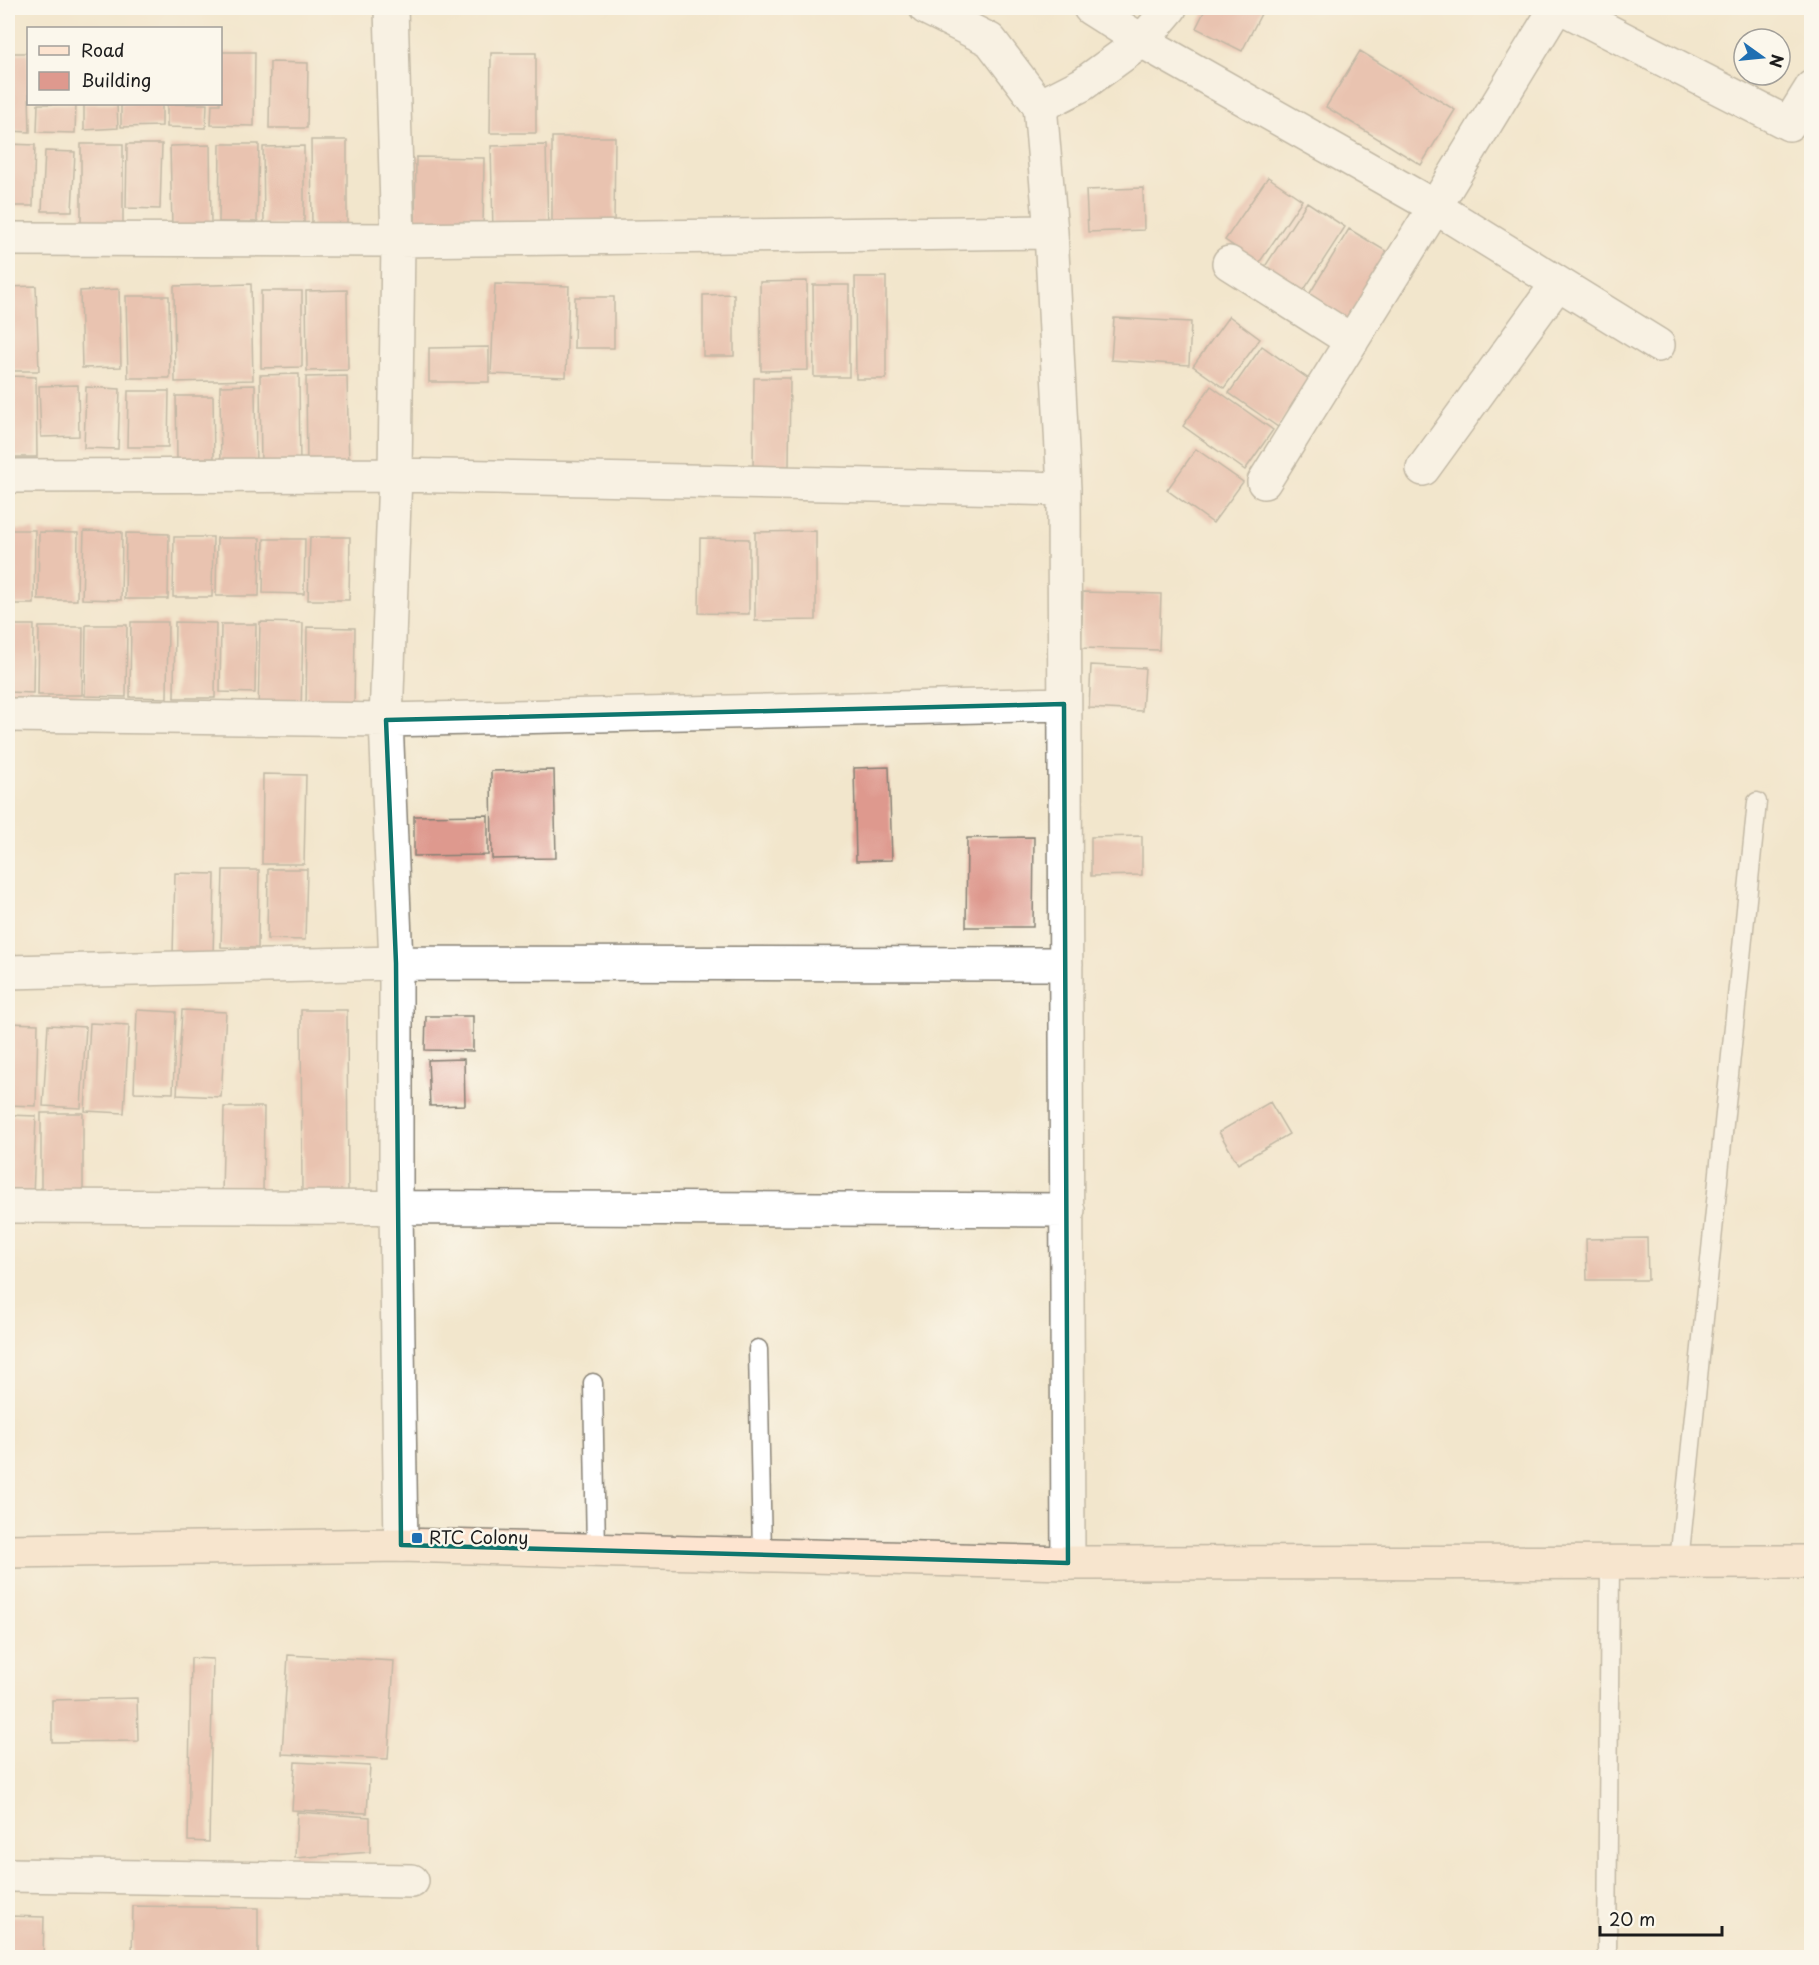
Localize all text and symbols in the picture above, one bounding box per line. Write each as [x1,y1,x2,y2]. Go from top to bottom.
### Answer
legend [27,27,222,105]
north arrow [1732,27,1792,87]
text: Road [81,36,125,63]
text: N [1764,52,1791,70]
text: Building [81,66,151,93]
place label: RTC Colony [429,1523,528,1550]
marker: RTC Colony [410,1531,424,1545]
scale bar [1600,1899,1722,1937]
text: 20 m [1609,1905,1655,1932]

